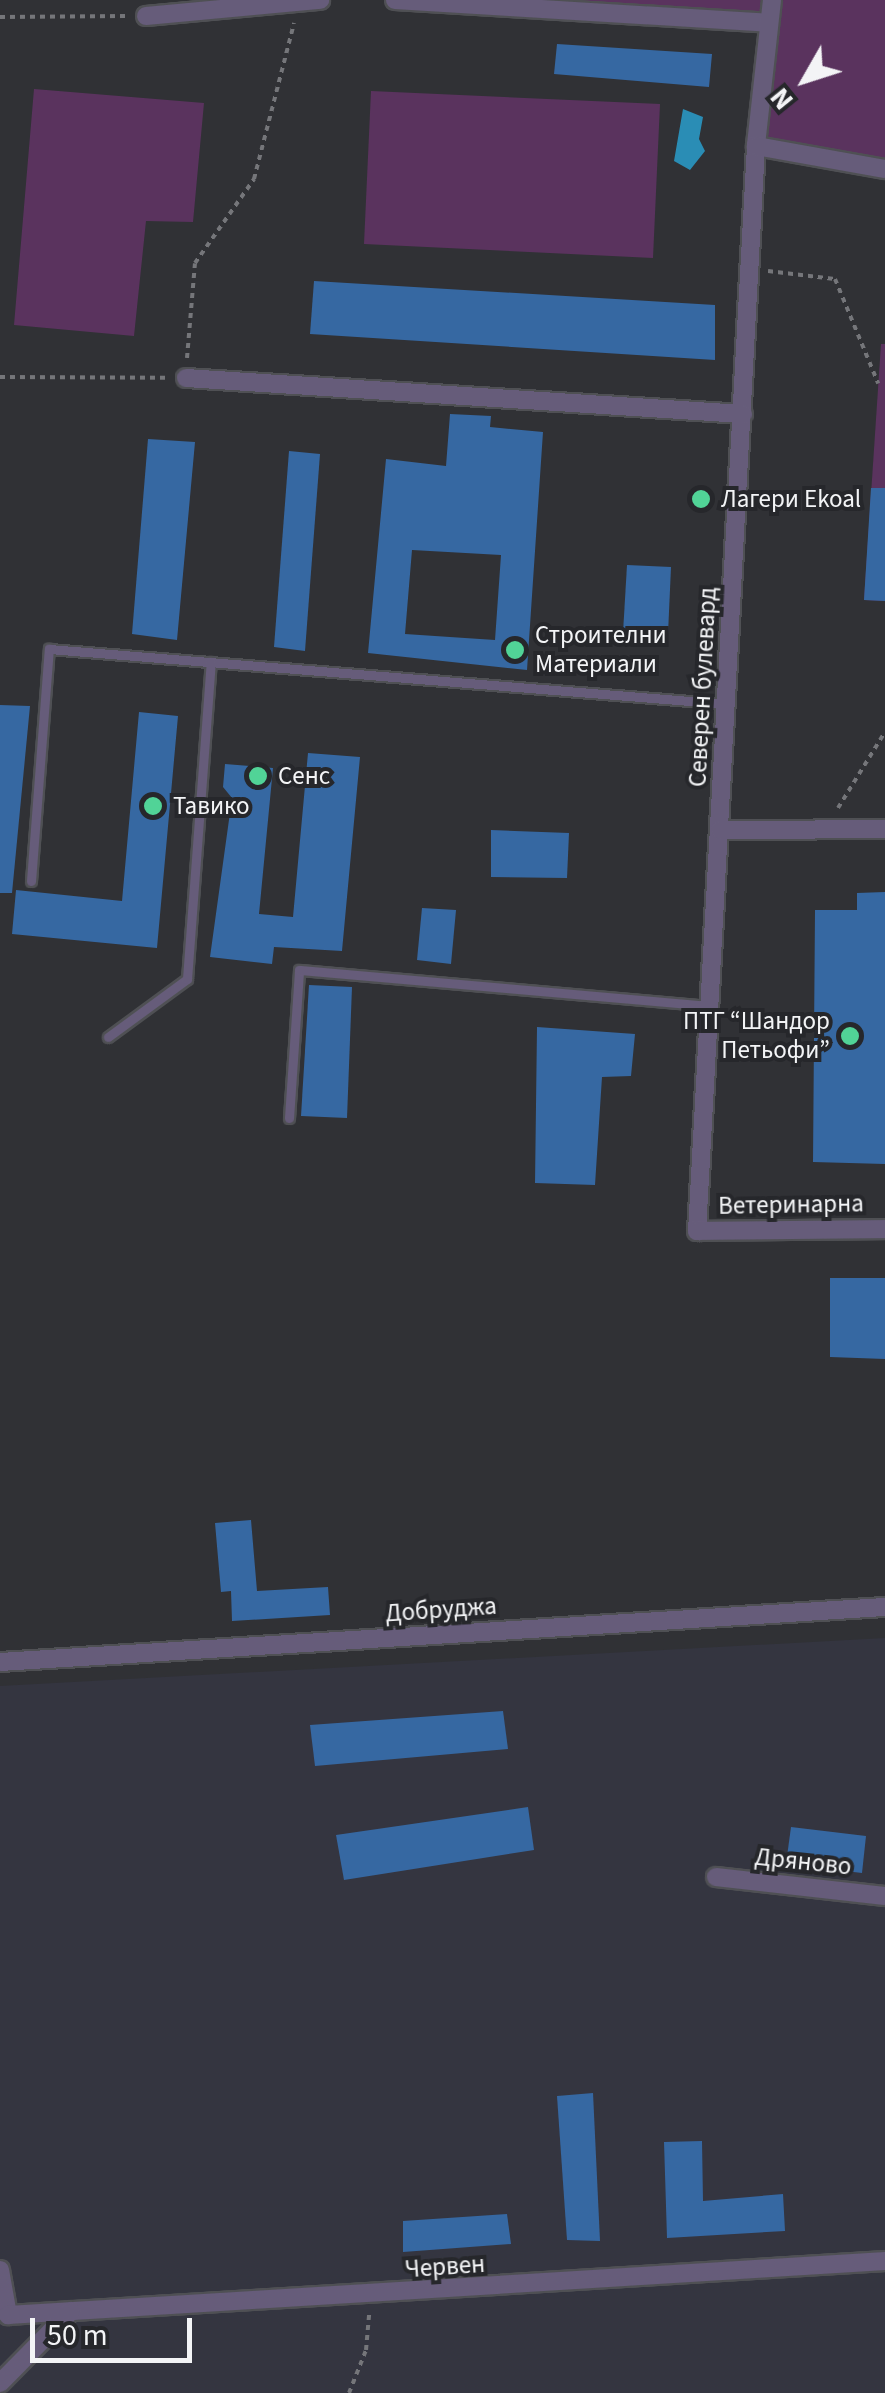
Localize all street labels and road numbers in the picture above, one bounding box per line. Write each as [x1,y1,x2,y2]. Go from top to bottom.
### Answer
street label: Северен булевард [683,586,723,788]
street label: Ветеринарна [718,1189,864,1221]
street label: Добруджа [384,1591,498,1629]
street label: Дряново [753,1842,853,1882]
street label: Червен [404,2249,486,2285]

